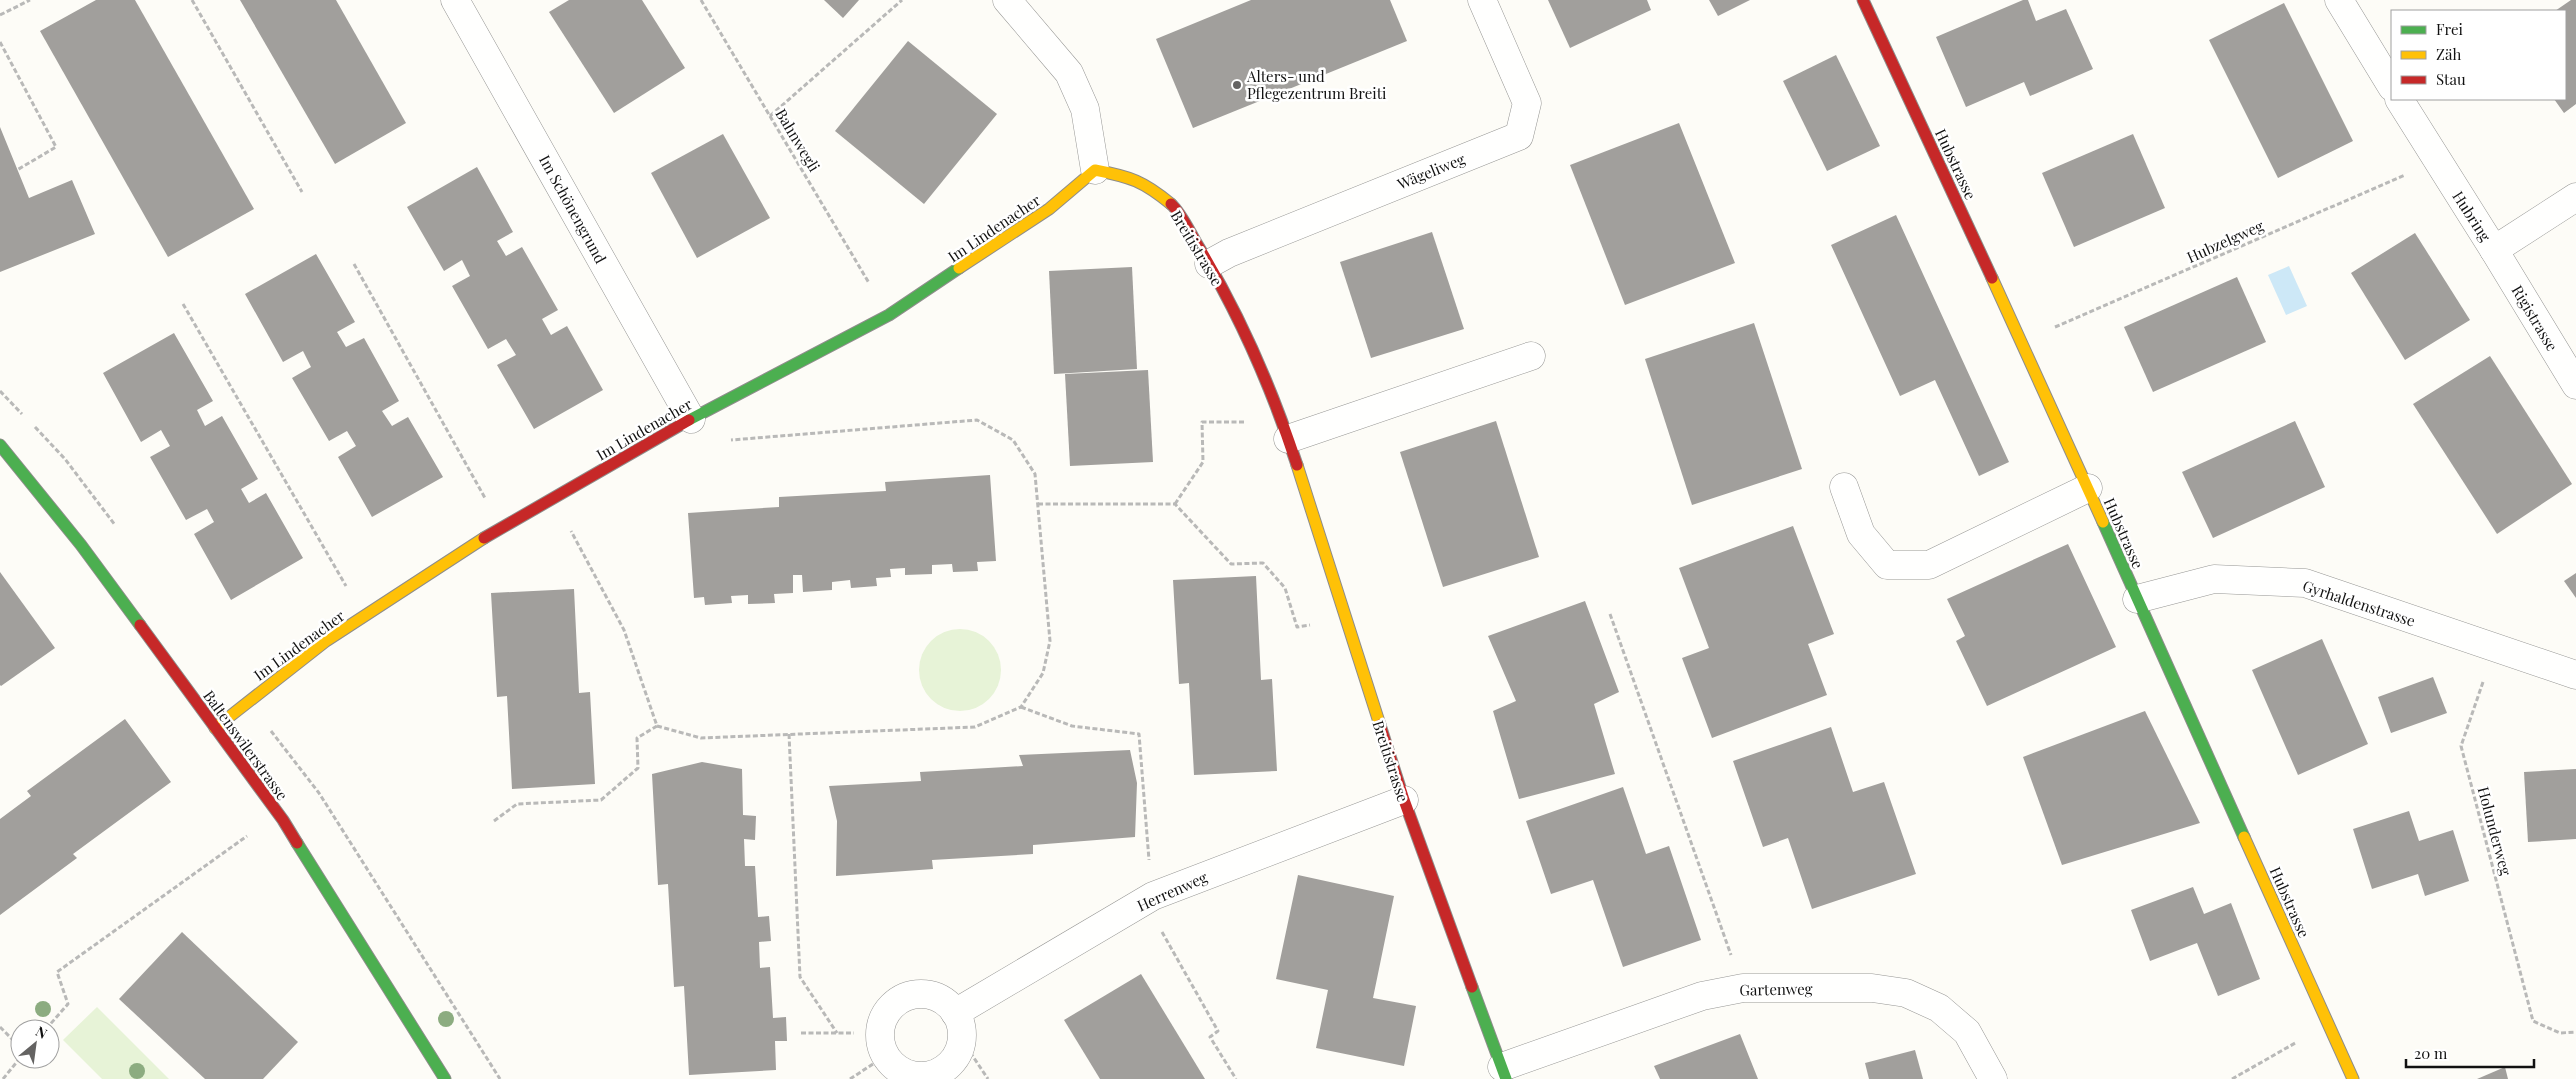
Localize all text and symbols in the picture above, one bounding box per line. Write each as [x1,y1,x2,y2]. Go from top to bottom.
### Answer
legend [2391,10,2566,100]
text: Frei [2436,19,2464,39]
text: Zäh [2436,44,2461,64]
place label: Alters- und Pflegezentrum Breiti [1246,66,1387,103]
text: Stau [2436,69,2466,89]
marker: Alters- und Pflegezentrum Breiti [1231,79,1243,91]
street label: Bahnwegli [771,105,825,176]
street label: Hubstrasse [1931,126,1981,202]
street label: Wägeliweg [1393,148,1468,194]
street label: Im Schönengrund [535,151,611,267]
street label: Hubring [2448,187,2496,245]
street label: Im Lindenacher [944,189,1044,266]
street label: Breitistrasse [1167,207,1227,289]
street label: Hubzelgweg [2183,215,2267,267]
street label: Rigistrasse [2507,281,2563,355]
street label: Im Lindenacher [592,393,696,465]
street label: Hubstrasse [2100,494,2148,572]
street label: Gyrhaldenstrasse [2300,575,2418,631]
street label: Im Lindenacher [250,605,349,685]
street label: Baltenswilerstrasse [199,686,293,804]
street label: Breitistrasse [1368,718,1414,804]
street label: Holunderweg [2474,784,2516,878]
street label: Hubstrasse [2266,863,2314,941]
street label: Herrenweg [1134,867,1210,915]
street label: Gartenweg [1739,978,1813,1000]
north arrow [10,1019,60,1069]
text: N [33,1021,51,1043]
scale bar [2406,1036,2534,1068]
text: 20 m [2414,1043,2448,1063]

